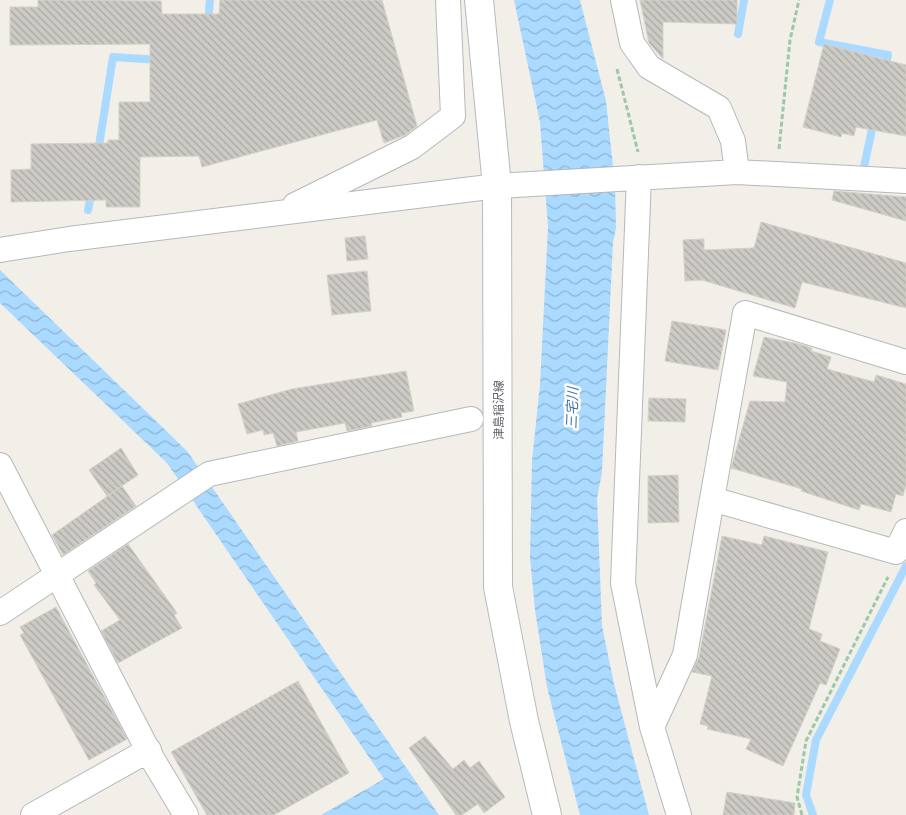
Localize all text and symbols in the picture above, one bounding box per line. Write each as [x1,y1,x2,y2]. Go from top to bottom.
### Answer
street label: 津島稲沢線 [492,380,506,440]
water label: 三宅川 [563,385,581,429]

